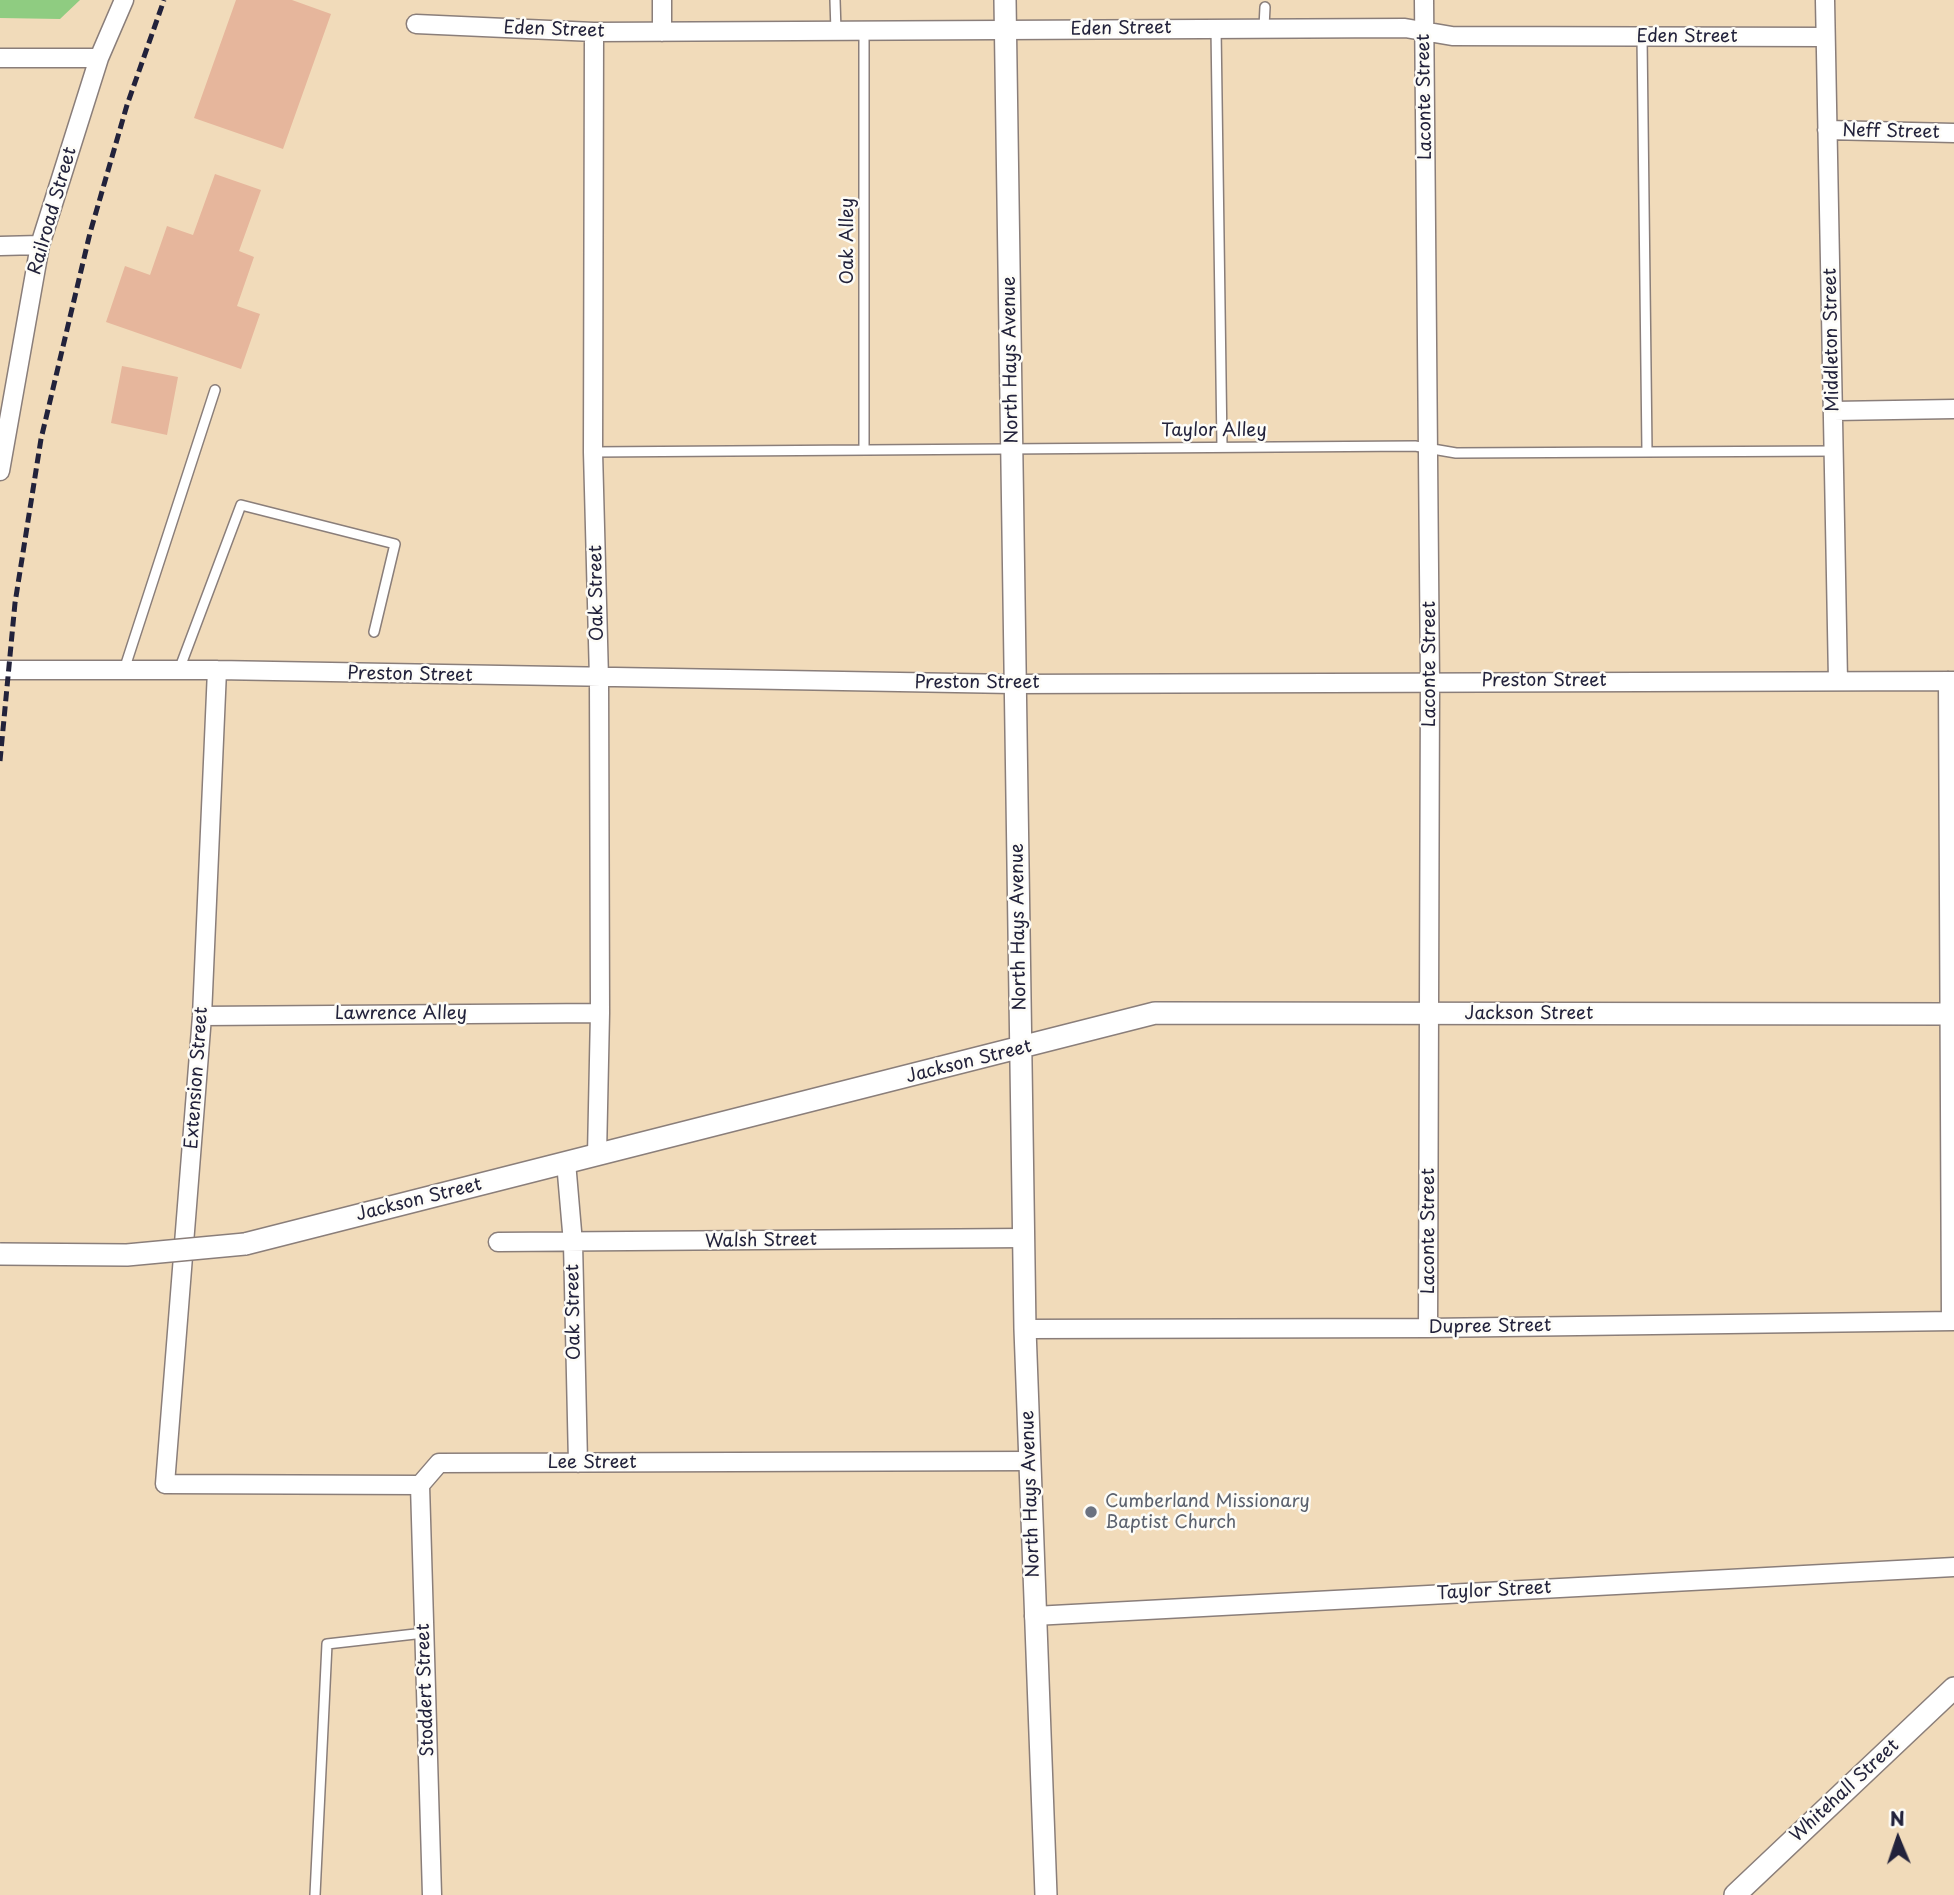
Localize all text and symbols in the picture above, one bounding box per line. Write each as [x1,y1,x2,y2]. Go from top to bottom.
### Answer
street label: Eden Street [503,17,605,43]
street label: Eden Street [1070,17,1172,41]
street label: Eden Street [1636,26,1738,48]
street label: Laconte Street [1413,34,1437,160]
street label: Neff Street [1842,120,1940,144]
street label: Railroad Street [24,145,82,277]
street label: Oak Alley [837,198,859,284]
street label: Middleton Street [1820,268,1844,412]
street label: North Hays Avenue [999,276,1023,444]
street label: Taylor Alley [1161,420,1267,442]
street label: Oak Street [585,545,609,641]
street label: Laconte Street [1419,601,1441,727]
street label: Preston Street [347,663,473,687]
street label: Preston Street [1481,670,1607,692]
street label: Preston Street [914,672,1040,694]
street label: North Hays Avenue [1007,843,1031,1011]
street label: Lawrence Alley [335,1003,467,1025]
street label: Jackson Street [1465,1003,1593,1025]
street label: Extension Street [181,1006,213,1150]
street label: Jackson Street [904,1036,1034,1088]
street label: Laconte Street [1418,1168,1440,1294]
street label: Jackson Street [354,1174,484,1226]
street label: Walsh Street [705,1229,817,1253]
street label: Oak Street [562,1264,586,1360]
street label: Dupree Street [1428,1315,1552,1339]
street label: North Hays Avenue [1017,1410,1045,1578]
street label: Lee Street [547,1452,637,1474]
place label: Cumberland Missionary Baptist Church [1105,1491,1310,1534]
marker: Cumberland Missionary Baptist Church [1083,1504,1099,1520]
street label: Taylor Street [1436,1577,1552,1605]
street label: Stoddert Street [413,1623,439,1757]
street label: Whitehall Street [1786,1735,1904,1847]
north arrow [1863,1804,1933,1874]
text: N [1889,1804,1905,1832]

